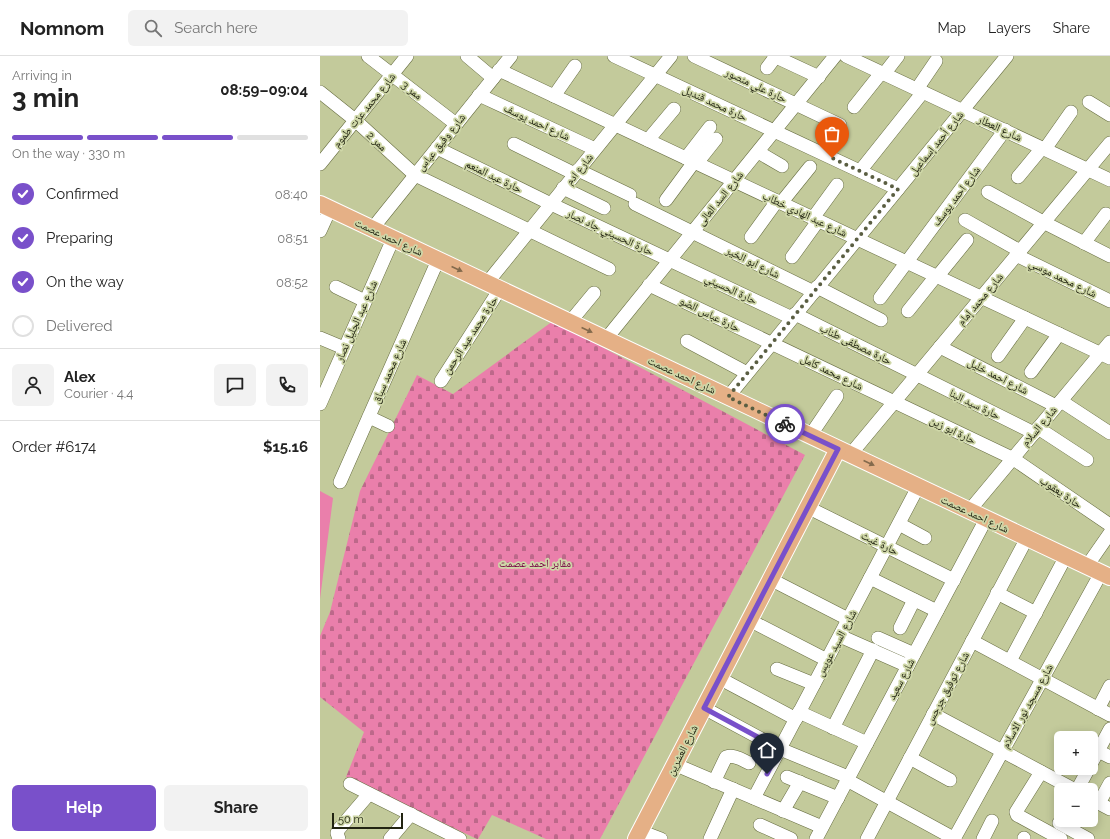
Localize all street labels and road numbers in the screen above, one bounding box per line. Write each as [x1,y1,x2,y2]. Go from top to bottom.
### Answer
street label: حارة علي منصور [721,65,789,107]
street label: شارع محمد عزت طموم [330,70,398,150]
street label: ممر 3 [399,78,425,102]
street label: حارة محمد قنديل [681,83,749,124]
street label: شارع احمد يوسف [502,102,572,143]
street label: شارع أحمد إسماعيل [906,108,967,178]
street label: شارع وفيق عباس [414,111,468,174]
street label: شارع العطار [975,112,1024,144]
street label: ممر 2 [364,129,389,154]
street label: شارع ادم [563,151,596,188]
street label: حارة عبد المنعم [463,157,524,197]
street label: شارع احمد يوسف [930,164,983,229]
street label: شارع السد العالى [695,169,746,228]
street label: شارع عبد الهادي خطاب [760,189,849,241]
street label: حارة الحسيني جاد نصار [563,206,655,260]
street label: شارع احمد عصمت [353,216,425,259]
street label: شارع ابو الخير [723,243,782,281]
street label: شارع محمد موسي [1026,256,1099,302]
street label: شارع محمد إمام [955,270,1006,329]
street label: حارة الحسيني [702,272,759,309]
street label: شارع عبد الجليل نصار [332,279,380,365]
street label: حارة محمد عبد الرحمن [440,294,500,377]
street label: حارة عباس الضو [678,294,742,335]
street label: حارة مصطفى طناب [818,321,894,367]
street label: شارع محمد سباق [369,337,409,405]
street label: شارع محمد كامل [799,352,865,393]
street label: شارع احمد عصمت [646,354,718,397]
street label: شارع احمد خليل [965,356,1030,397]
street label: حارة سيد البنا [947,387,1002,422]
street label: شارع السلام [1019,404,1060,449]
street label: حارة ابو زين [928,414,978,447]
street label: حارة يعقوب [1037,474,1084,511]
street label: شارع احمد عصمت [939,493,1011,536]
street label: حارة غيث [859,529,901,558]
street label: شارع السيد عويس [813,608,859,679]
street label: شارع توفيق جرجس [923,650,972,727]
street label: شارع سعيد [885,656,918,702]
street label: شارع مسجد نور الاسلام [999,662,1056,751]
street label: شارع العشرين [664,723,701,778]

